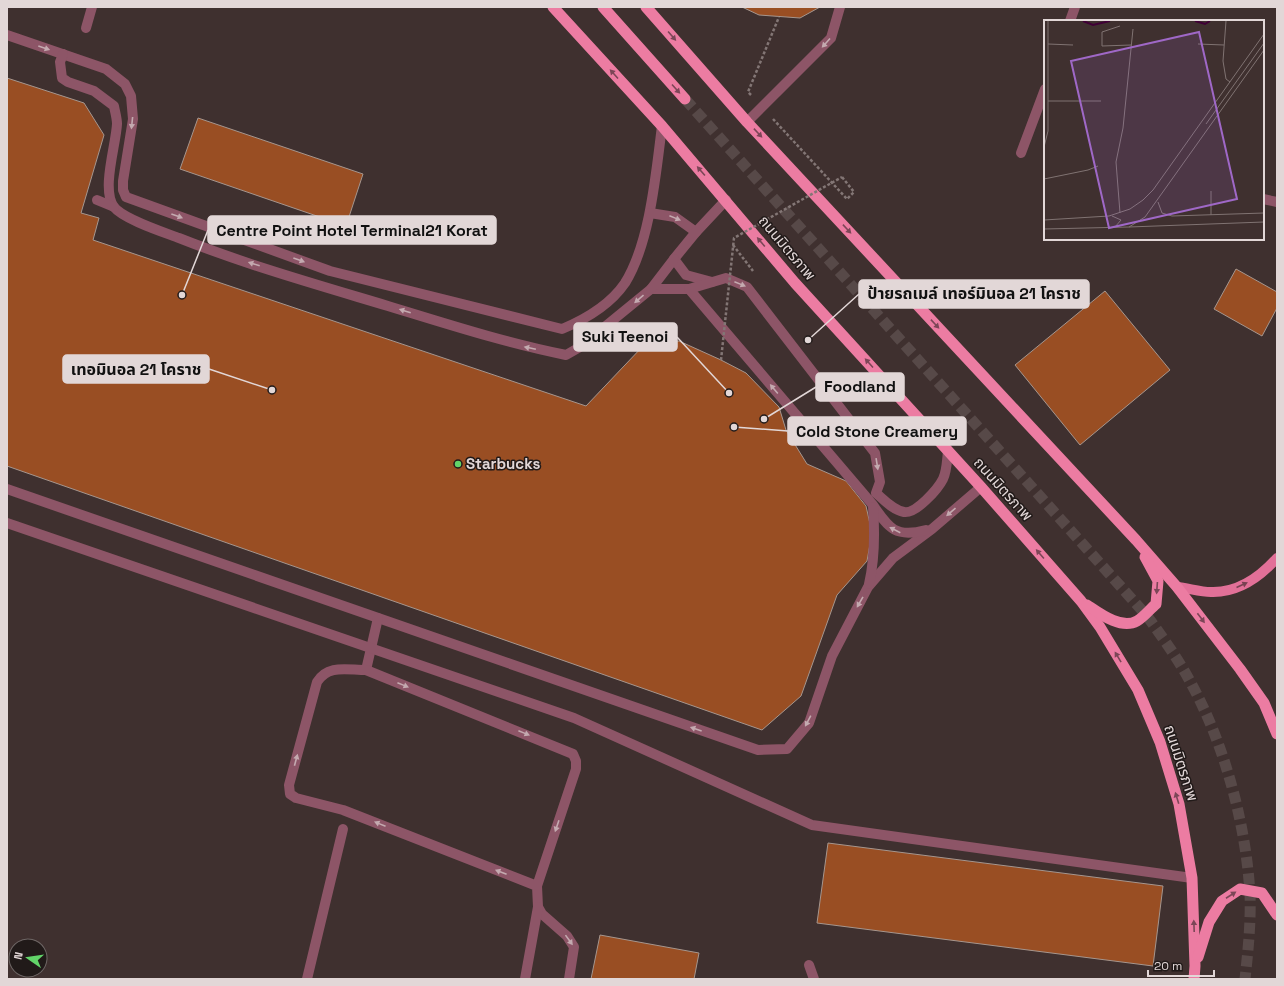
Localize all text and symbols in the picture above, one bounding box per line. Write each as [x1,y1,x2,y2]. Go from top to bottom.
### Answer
inset map [1044,20,1264,240]
one-way arrow [667,31,677,41]
one-way arrow [821,38,831,48]
one-way arrow [38,45,50,51]
one-way arrow [610,69,619,78]
one-way arrow [671,83,680,94]
one-way arrow [128,117,135,129]
one-way arrow [754,128,763,139]
one-way arrow [696,165,705,176]
street label: ถนนมิตรภาพ [755,211,820,284]
one-way arrow [171,213,183,219]
callout: Centre Point Hotel Terminal21 Korat [208,216,496,244]
one-way arrow [669,216,681,222]
text: Centre Point Hotel Terminal21 Korat [216,220,488,241]
one-way arrow [842,224,852,234]
one-way arrow [757,236,766,247]
one-way arrow [293,258,305,264]
one-way arrow [248,261,260,267]
callout: ป้ายรถเมล์ เทอร์มินอล 21 โคราช [859,280,1089,308]
one-way arrow [734,282,746,288]
text: ป้ายรถเมล์ เทอร์มินอล 21 โคราช [867,283,1081,304]
one-way arrow [634,294,645,303]
one-way arrow [399,308,411,314]
one-way arrow [931,319,940,329]
callout: Suki Teenoi [574,323,677,351]
text: Suki Teenoi [582,326,668,347]
one-way arrow [524,344,536,350]
callout: เทอมินอล 21 โคราช [63,355,209,383]
one-way arrow [864,358,873,368]
text: เทอมินอล 21 โคราช [71,359,201,380]
callout: Foodland [816,373,904,401]
text: Foodland [824,376,896,397]
one-way arrow [770,384,779,395]
callout: Cold Stone Creamery [788,417,966,445]
text: Cold Stone Creamery [796,421,958,442]
street label: ถนนมิตรภาพ [970,453,1037,524]
place label: Starbucks [466,454,540,473]
one-way arrow [874,457,880,470]
marker: Starbucks [453,459,463,469]
one-way arrow [946,508,957,517]
one-way arrow [889,527,901,533]
one-way arrow [1035,548,1044,559]
one-way arrow [1154,582,1161,594]
one-way arrow [1237,582,1248,588]
one-way arrow [856,597,863,608]
one-way arrow [1196,612,1205,623]
one-way arrow [1114,651,1121,663]
one-way arrow [397,682,409,688]
one-way arrow [805,716,812,727]
street label: ถนนมิตรภาพ [1160,722,1203,803]
one-way arrow [690,725,702,731]
one-way arrow [518,730,530,736]
one-way arrow [293,753,299,765]
one-way arrow [1174,791,1180,803]
one-way arrow [554,820,560,832]
one-way arrow [374,821,385,827]
one-way arrow [494,868,506,874]
one-way arrow [1226,891,1236,899]
one-way arrow [1191,919,1197,932]
one-way arrow [565,934,573,945]
north arrow [8,938,48,978]
text: N [11,951,26,961]
scale bar [1148,952,1214,978]
text: 20 m [1154,958,1182,974]

